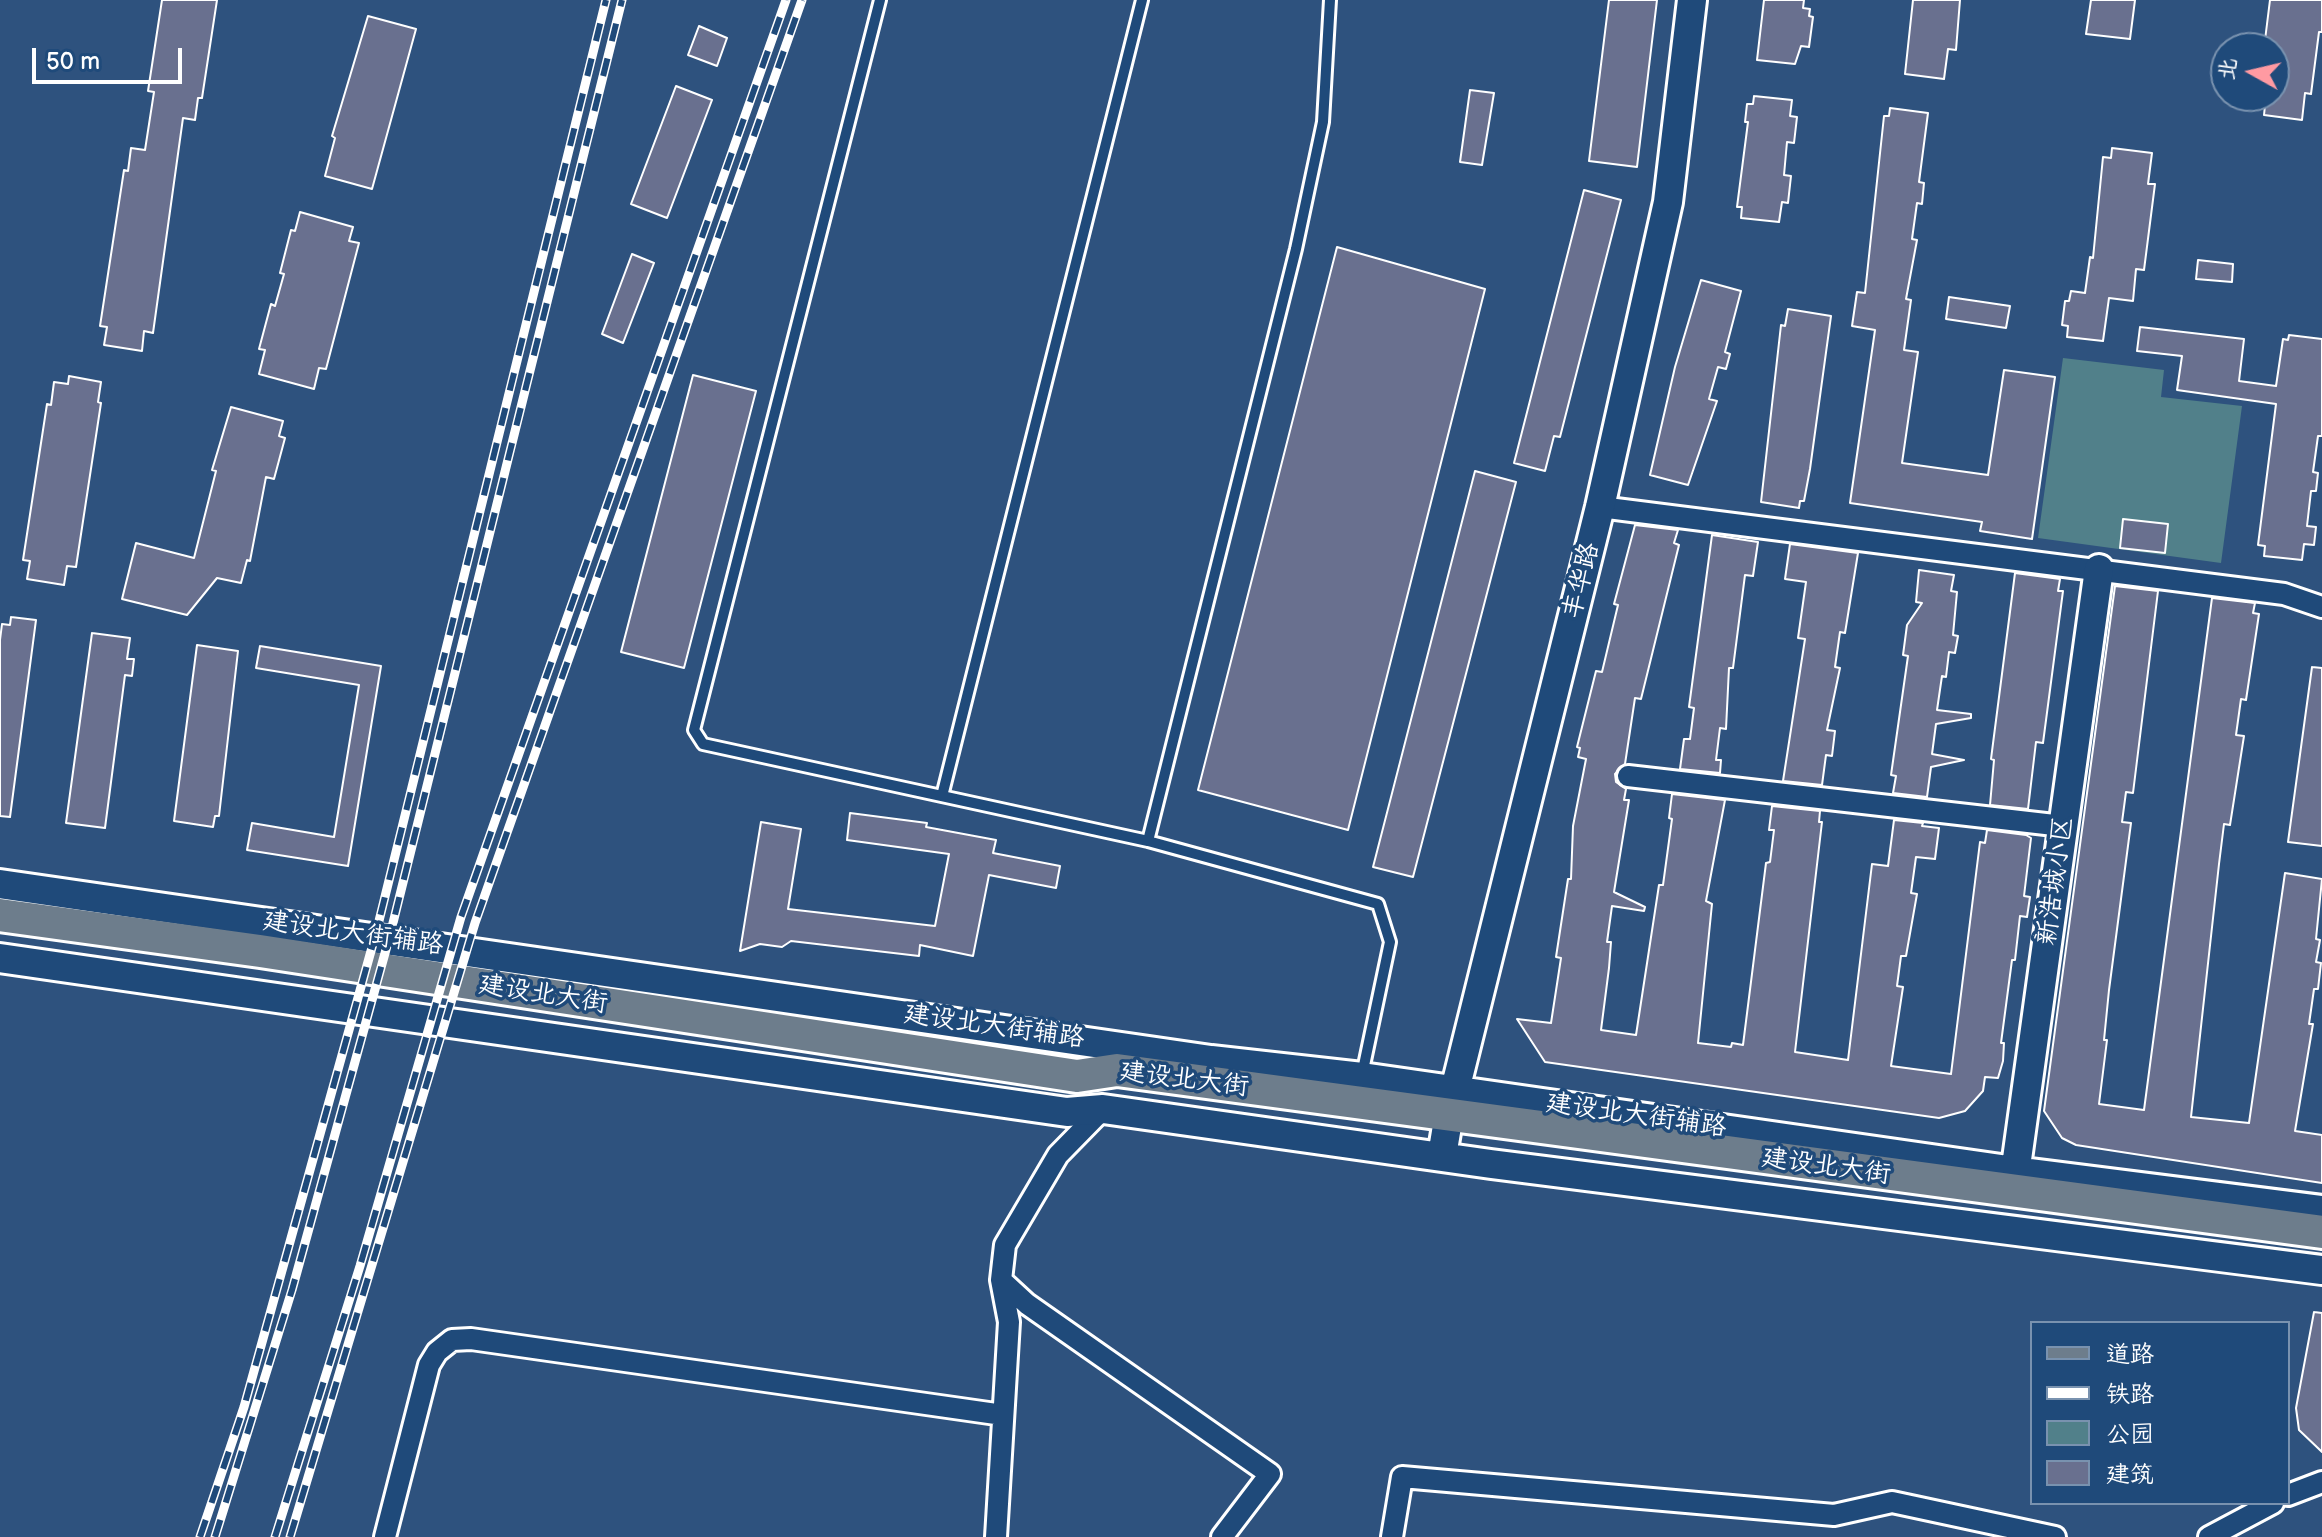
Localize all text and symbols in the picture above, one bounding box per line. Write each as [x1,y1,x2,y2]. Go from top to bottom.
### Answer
scale bar [36,32,186,82]
north arrow [2210,32,2290,112]
text: 50 m [46,47,100,76]
text: 北 [2213,56,2243,82]
street label: 丰华路 [1557,539,1607,623]
street label: 新浩城小区 [2032,814,2080,948]
street label: 建设北大街辅路 [261,906,445,962]
street label: 建设北大街 [476,969,610,1021]
street label: 建设北大街辅路 [902,999,1086,1055]
street label: 建设北大街 [1118,1057,1250,1103]
street label: 建设北大街辅路 [1544,1088,1728,1144]
street label: 建设北大街 [1759,1143,1893,1191]
legend [2030,1321,2290,1505]
text: 道路 [2106,1340,2154,1369]
text: 铁路 [2106,1380,2154,1409]
text: 公园 [2106,1420,2154,1449]
text: 建筑 [2106,1460,2154,1489]

